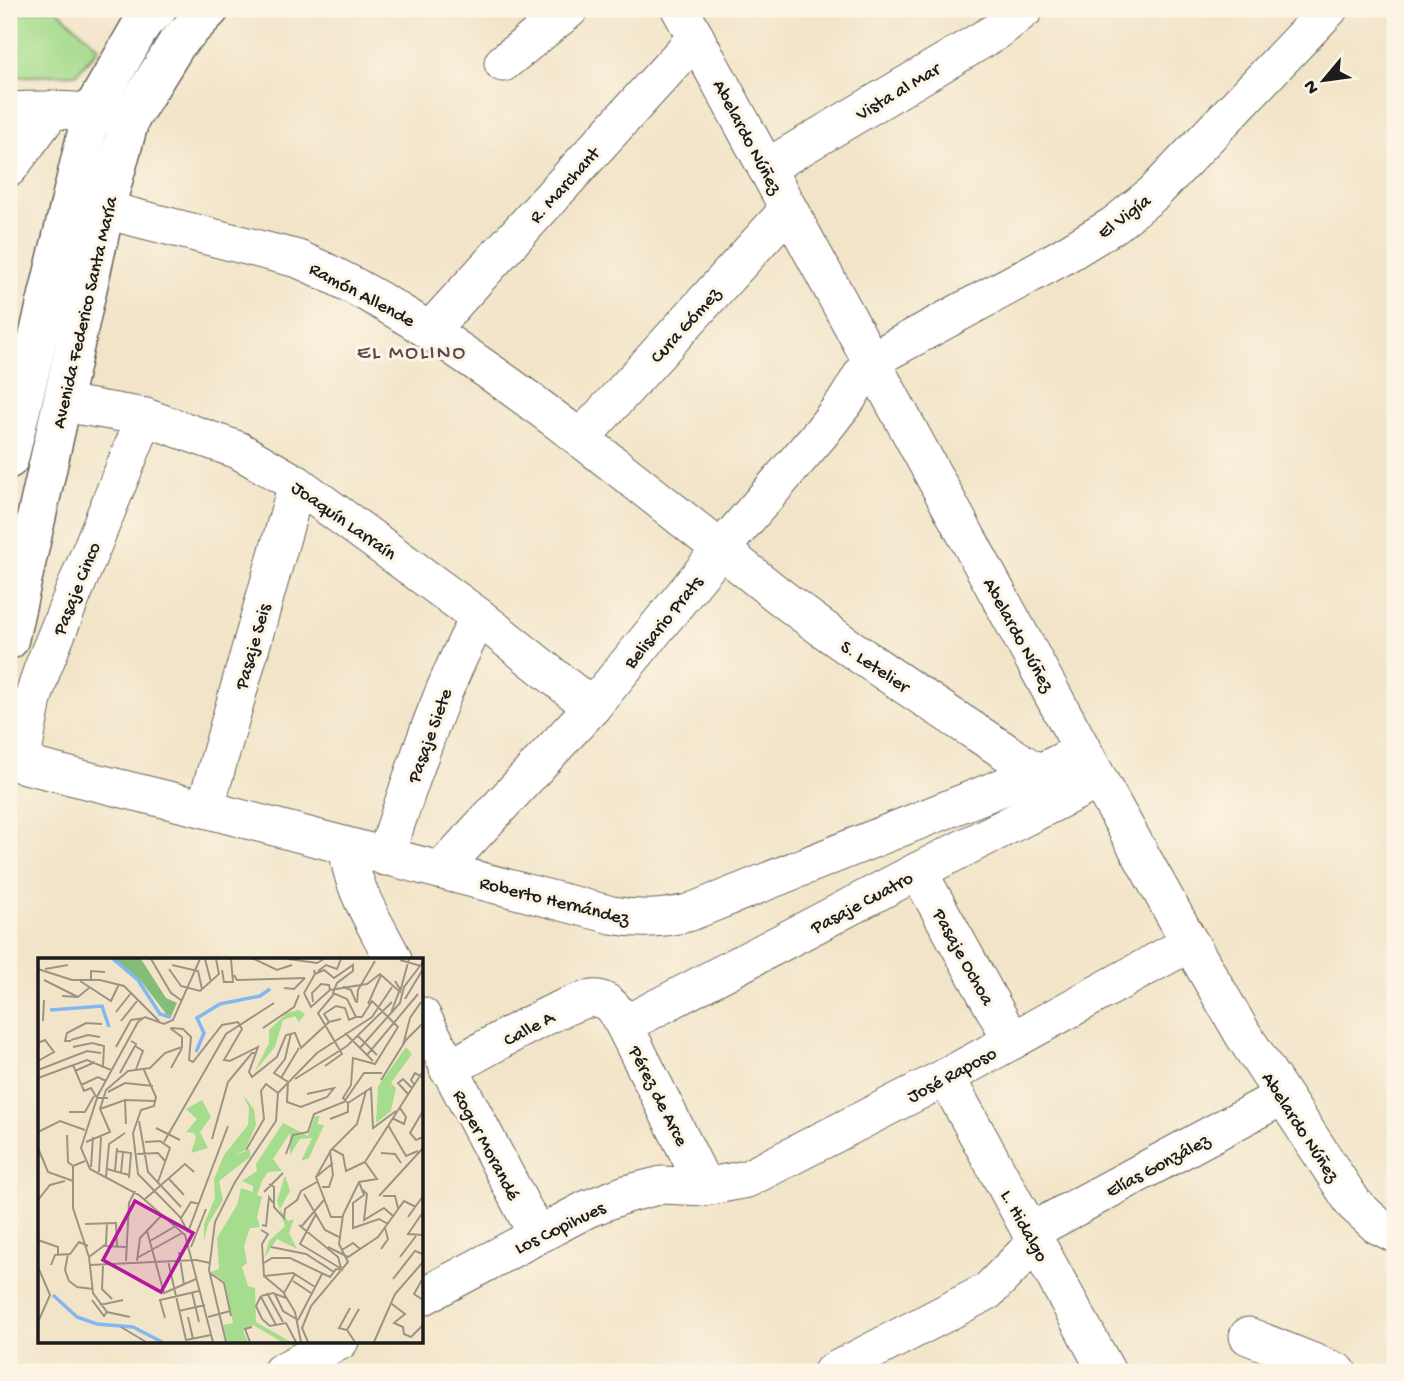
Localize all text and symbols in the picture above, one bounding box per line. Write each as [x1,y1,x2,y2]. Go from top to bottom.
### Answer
north arrow [1288,46,1358,116]
street label: Vista al Mar [852,58,947,128]
street label: Abelardo Núñez [706,76,786,199]
text: N [1299,76,1325,98]
street label: R. Marchant [525,142,607,229]
street label: El Vigía [1094,189,1157,245]
street label: Avenida Federico Santa María [49,193,125,431]
street label: Ramón Allende [304,259,418,334]
street label: Cura Gómez [646,283,727,369]
district label: EL MOLINO [357,342,467,367]
street label: Joaquín Larraín [286,477,400,567]
street label: Pasaje Cinco [49,539,107,640]
street label: Belisario Prats [620,571,710,675]
street label: Abelardo Núñez [976,575,1058,697]
street label: Pasaje Seis [231,600,278,693]
street label: S. Letelier [835,636,915,701]
street label: Pasaje Siete [403,686,459,787]
street label: Pasaje Cuatro [807,867,918,941]
street label: Roberto Hernández [477,873,632,932]
street label: Pasaje Ochoa [925,904,999,1011]
inset map [38,958,424,1342]
street label: Calle A [500,1006,561,1053]
street label: Pérez de Arce [621,1042,692,1151]
street label: José Raposo [904,1043,1001,1109]
street label: Abelardo Núñez [1255,1069,1344,1188]
street label: Roger Morandé [446,1086,524,1205]
street label: Elías González [1103,1130,1215,1204]
street label: L. Hidalgo [994,1187,1052,1267]
street label: Los Copihues [512,1197,610,1261]

